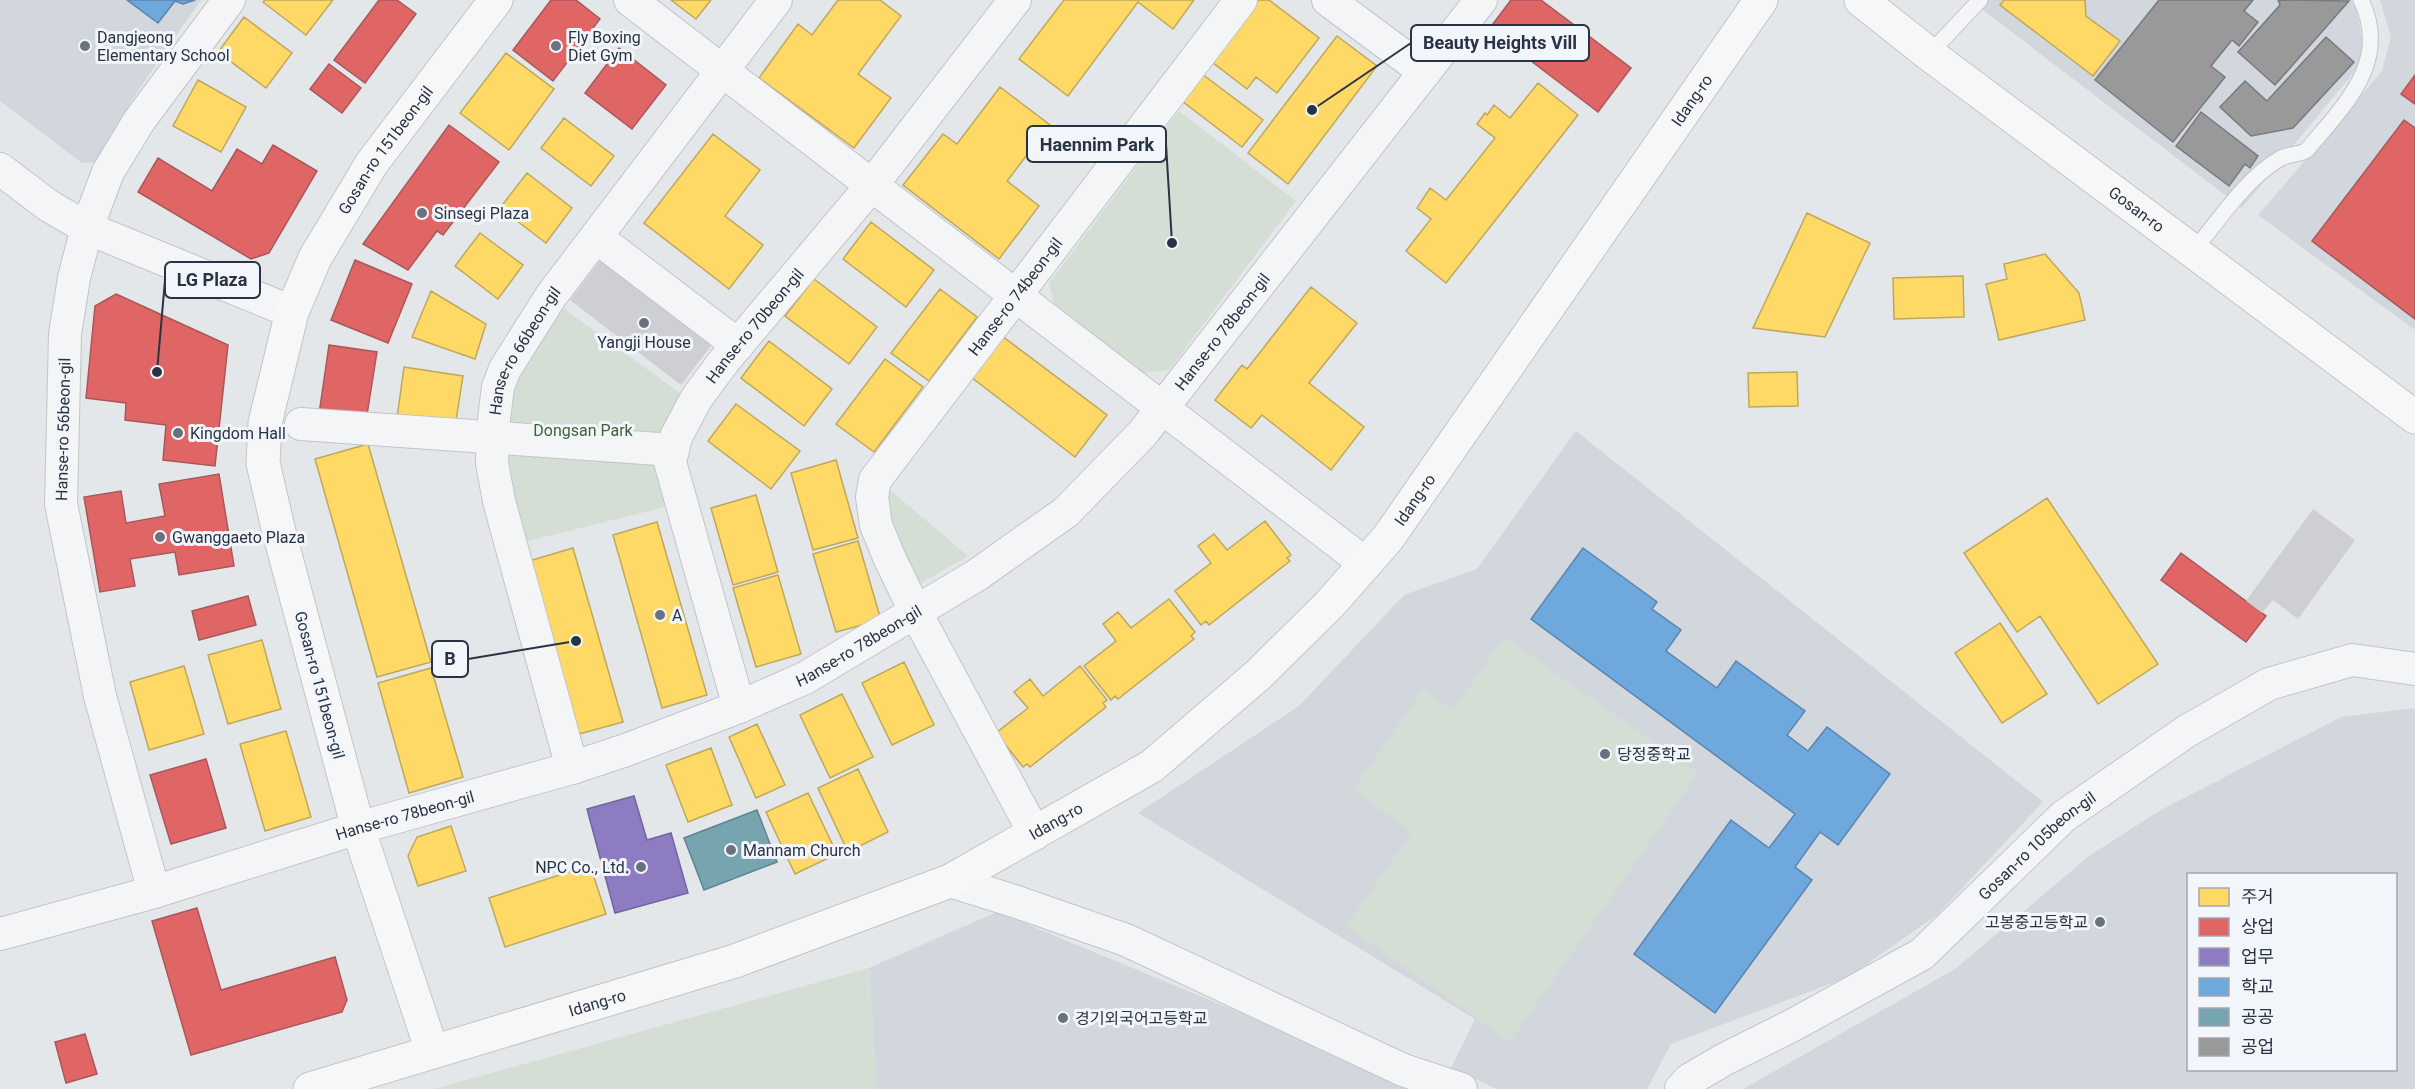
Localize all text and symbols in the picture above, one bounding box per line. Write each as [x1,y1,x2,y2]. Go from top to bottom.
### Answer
callout: Beauty Heights Vill [1411,25,1589,61]
place label: Dangjeong Elementary School [97,28,230,65]
place label: Fly Boxing Diet Gym [568,28,641,65]
text: Beauty Heights Vill [1423,32,1577,53]
marker: Dangjeong Elementary School [78,39,92,53]
marker: Fly Boxing Diet Gym [549,39,563,53]
street label: Idang-ro [1667,71,1716,130]
street label: Gosan-ro 151beon-gil [334,83,437,218]
callout: Haennim Park [1027,126,1166,162]
text: Haennim Park [1040,134,1155,155]
street label: Gosan-ro [2105,183,2168,236]
place label: Sinsegi Plaza [434,204,529,223]
marker: Sinsegi Plaza [415,206,429,220]
street label: Hanse-ro 74beon-gil [964,234,1066,359]
callout: LG Plaza [165,262,260,298]
street label: Hanse-ro 70beon-gil [702,265,808,387]
text: LG Plaza [177,269,248,290]
street label: Hanse-ro 78beon-gil [1171,270,1274,394]
street label: Hanse-ro 66beon-gil [486,283,565,416]
marker: Yangji House [637,316,651,330]
place label: Yangji House [597,333,691,352]
street label: Hanse-ro 56beon-gil [52,357,74,501]
park label: Dongsan Park [533,421,634,440]
place label: Kingdom Hall [190,424,286,443]
marker: Kingdom Hall [171,426,185,440]
street label: Idang-ro [1390,470,1440,530]
place label: Gwanggaeto Plaza [172,528,305,547]
marker: Gwanggaeto Plaza [153,530,167,544]
street label: Hanse-ro 78beon-gil [793,601,925,691]
place label: A [672,606,683,625]
marker: A [653,608,667,622]
street label: Gosan-ro 151beon-gil [291,609,348,761]
callout: B [432,641,468,677]
text: B [444,648,456,669]
place label: 당정중학교 [1617,745,1691,764]
marker: 당정중학교 [1598,747,1612,761]
street label: Hanse-ro 78beon-gil [333,787,476,844]
street label: Gosan-ro 105beon-gil [1974,788,2099,904]
street label: Idang-ro [1026,798,1086,844]
place label: Mannam Church [743,841,861,860]
marker: Mannam Church [724,843,738,857]
place label: NPC Co., Ltd. [535,858,629,877]
marker: NPC Co., Ltd. [634,860,648,874]
legend [2187,873,2397,1071]
text: 주거 [2241,886,2274,907]
place label: 고봉중고등학교 [1985,913,2088,932]
marker: 고봉중고등학교 [2093,915,2107,929]
text: 상업 [2241,916,2274,937]
text: 업무 [2241,946,2274,967]
text: 학교 [2241,976,2274,997]
street label: Idang-ro [567,985,628,1021]
text: 공공 [2241,1006,2274,1027]
place label: 경기외국어고등학교 [1075,1009,1207,1028]
marker: 경기외국어고등학교 [1056,1011,1070,1025]
text: 공업 [2241,1036,2274,1057]

